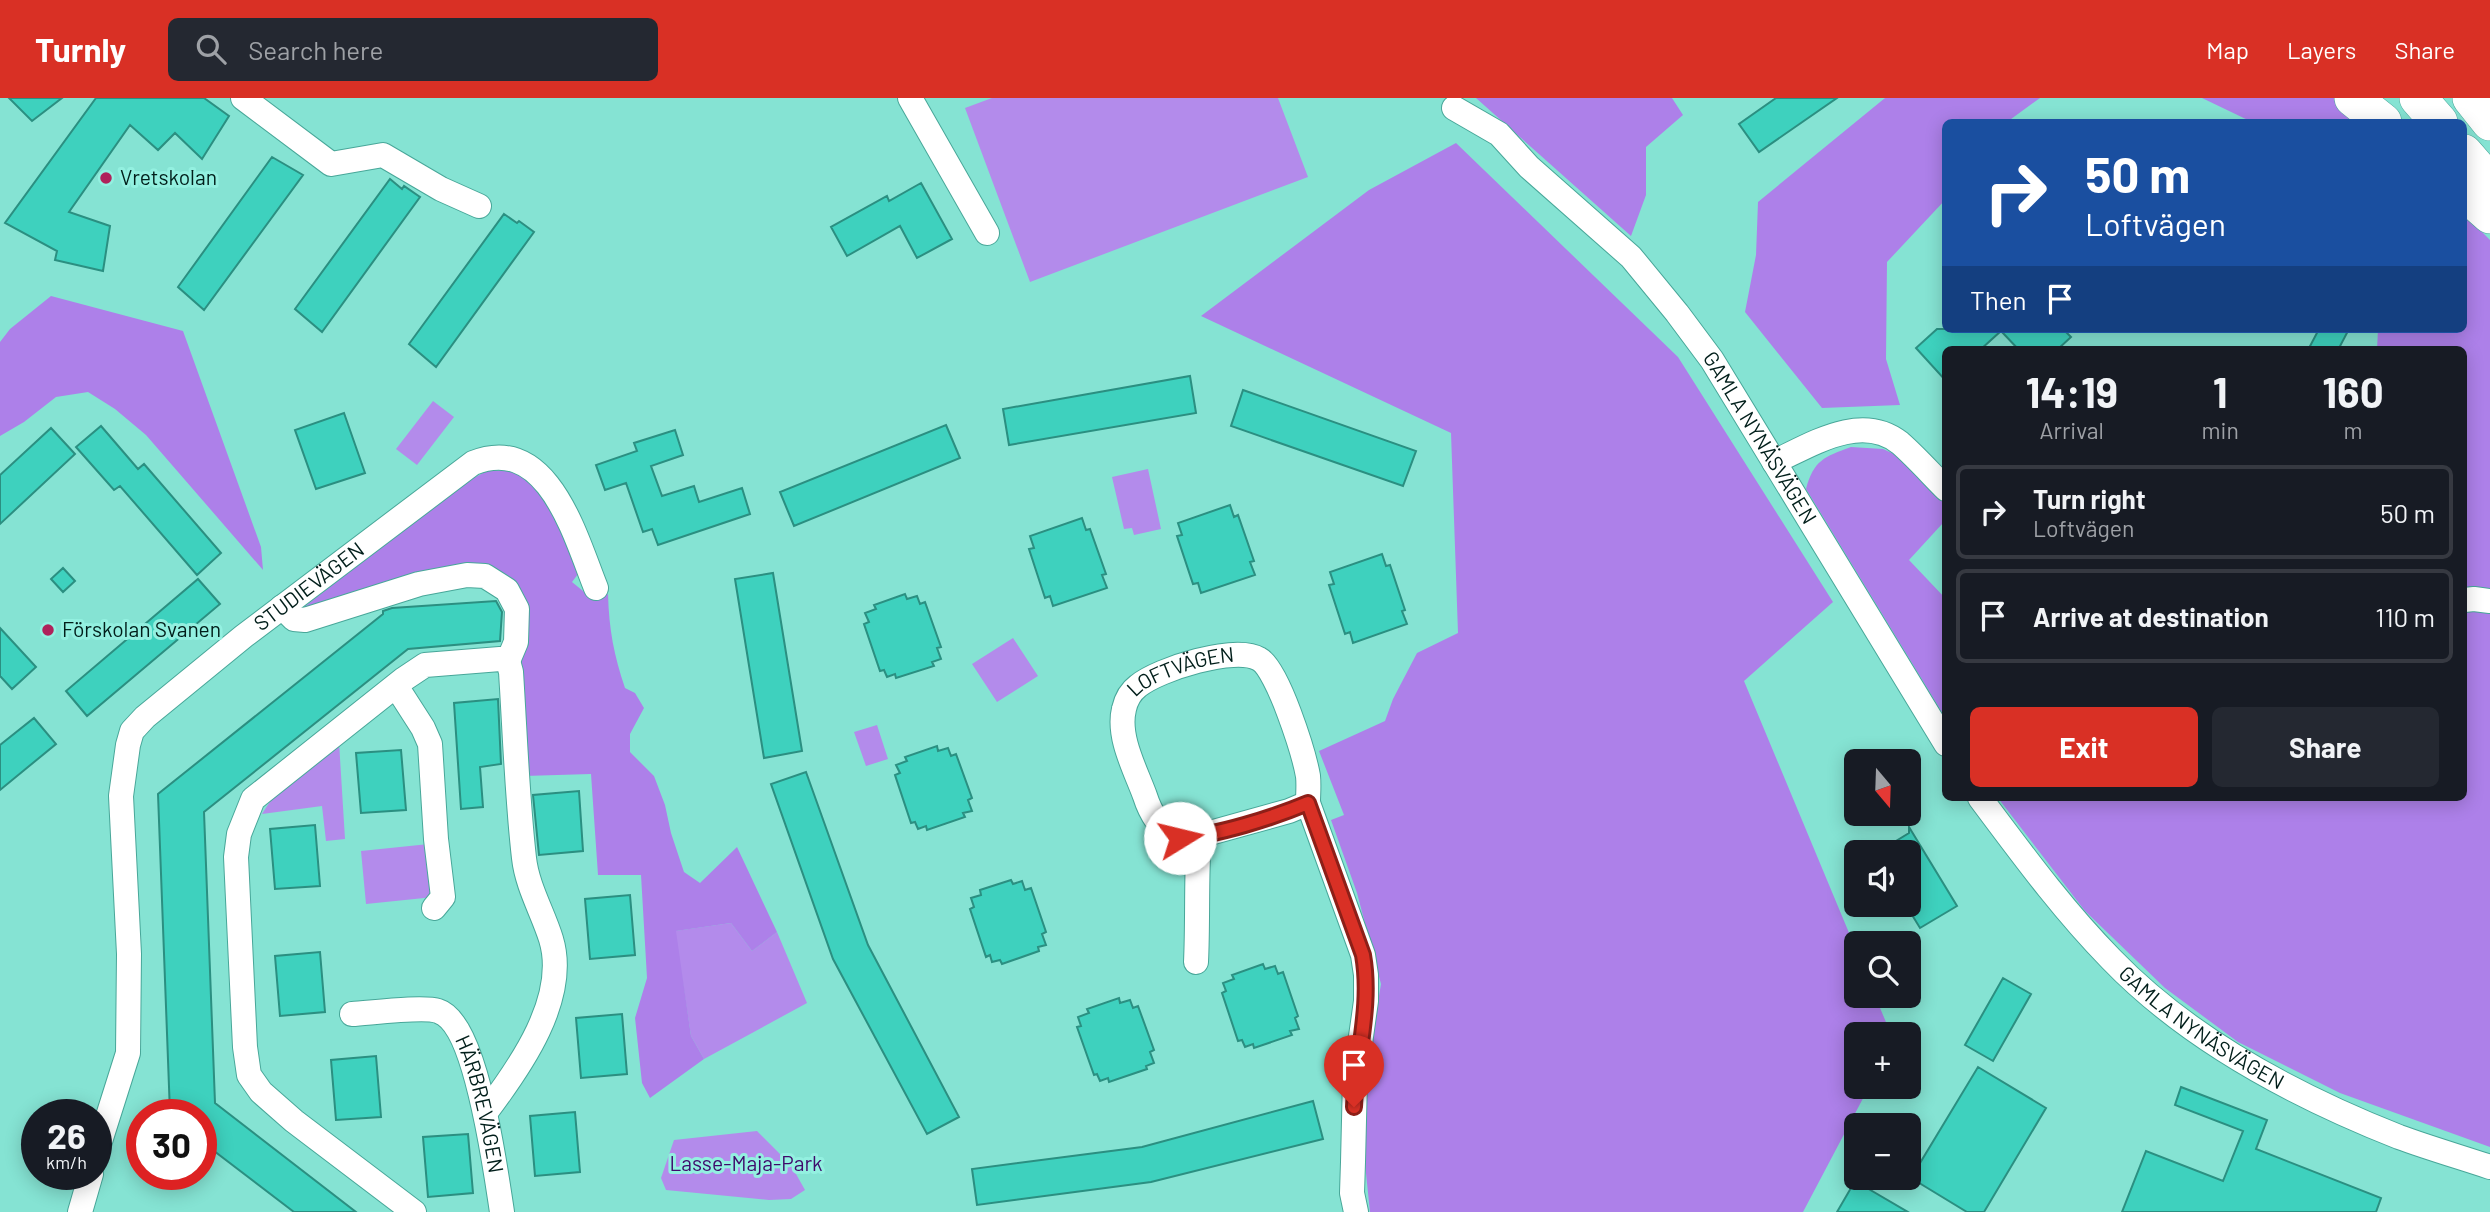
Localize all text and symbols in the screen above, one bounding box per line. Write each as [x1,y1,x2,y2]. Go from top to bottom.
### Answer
search box [168,18,658,81]
text: Turnly [35,29,126,69]
icon: search [192,30,230,68]
text: Search here [248,34,383,65]
text: Map [2206,35,2249,64]
text: Layers [2287,35,2356,64]
text: Share [2394,35,2455,64]
text: 50 m [2085,144,2190,203]
icon: right [1970,147,2061,238]
place label: Vretskolan [120,164,217,189]
marker: Vretskolan [98,170,114,186]
text: Loftvägen [2085,204,2226,242]
icon: arrive [2041,280,2079,318]
text: Then [1970,284,2027,315]
street label: GAMLA NYNÄSVÄGEN [1699,346,1823,528]
text: 14:19 [2025,366,2118,416]
text: 1 [2213,366,2228,416]
text: 160 [2322,366,2384,416]
text: Arrival [2040,416,2104,444]
text: min [2202,416,2239,444]
text: m [2343,416,2362,444]
text: Turn right [2033,483,2146,514]
icon: right [1974,493,2012,531]
text: 50 m [2380,497,2435,528]
text: Loftvägen [2033,514,2134,542]
street label: STUDIEVÄGEN [248,536,368,635]
icon: arrive [1974,597,2012,635]
text: Arrive at destination [2033,601,2269,632]
text: 110 m [2375,601,2435,632]
place label: Förskolan Svanen [62,616,221,641]
marker: Förskolan Svanen [40,622,56,638]
street label: LOFTVÄGEN [1121,641,1235,701]
button: Exit [1970,707,2198,787]
button: Share [2212,707,2439,787]
north arrow [1844,749,1922,826]
map controls [1844,749,1921,1190]
position arrow [1143,801,1217,875]
button: sound [1844,840,1921,917]
button: search [1844,931,1921,1008]
street label: GAMLA NYNÄSVÄGEN [2114,960,2289,1094]
button: + [1844,1022,1921,1099]
street label: HÄRBREVÄGEN [451,1031,510,1175]
pin [1324,1035,1384,1107]
icon: arrive [1335,1046,1373,1084]
speed limit sign: 30 [126,1099,217,1190]
button: − [1844,1113,1921,1190]
text: 26 [47,1114,86,1156]
park label: Lasse-Maja-Park [669,1150,823,1175]
text: km/h [46,1151,87,1173]

